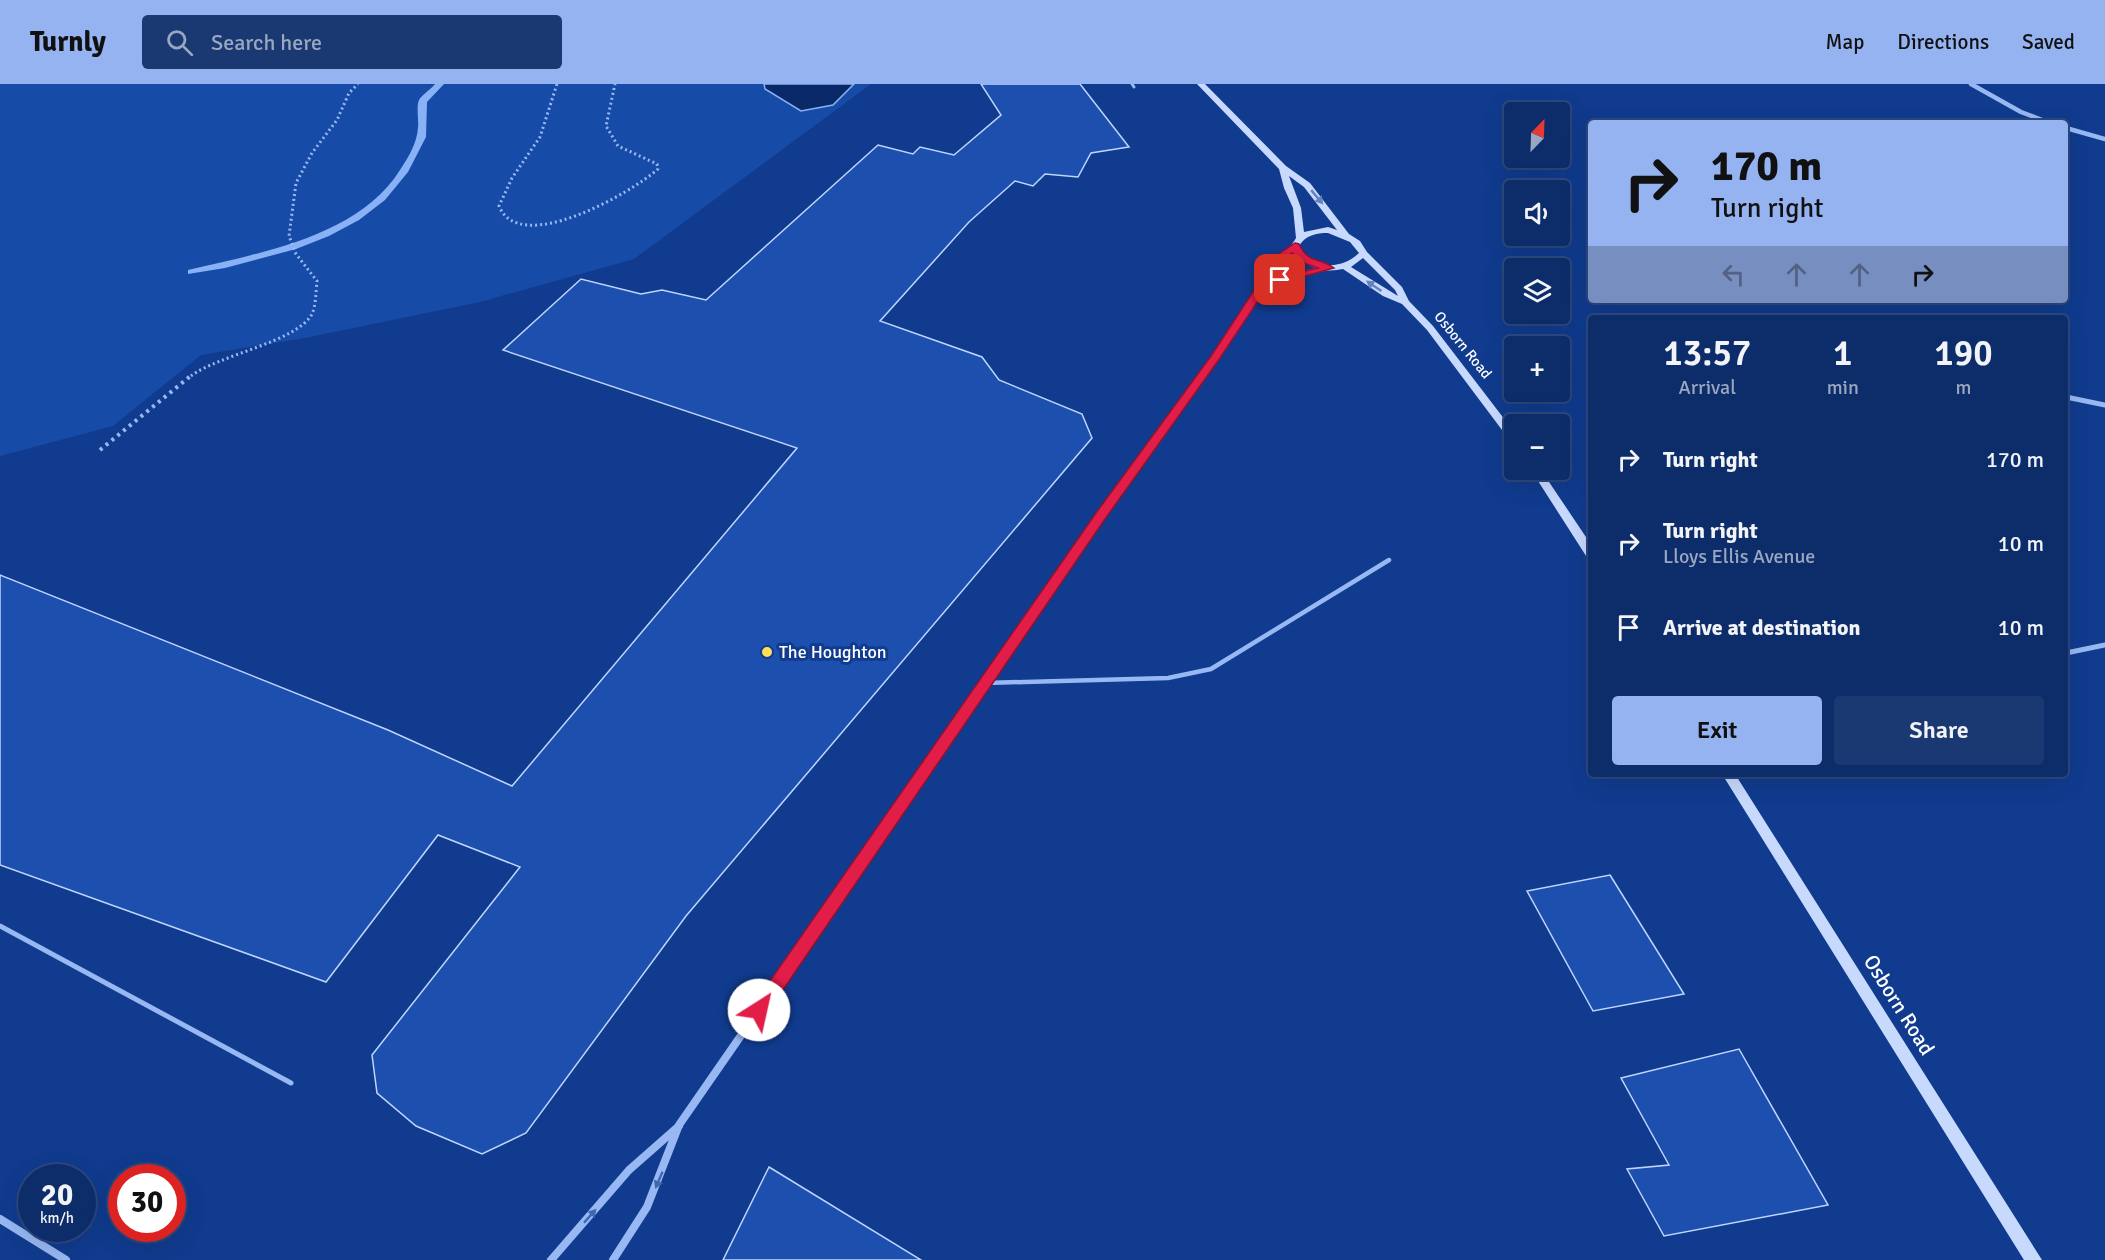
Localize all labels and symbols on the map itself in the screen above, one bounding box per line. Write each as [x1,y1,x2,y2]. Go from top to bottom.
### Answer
north arrow [1504,102,1570,168]
one-way arrow [1311,189,1324,205]
pin [1254,254,1305,305]
one-way arrow [1366,281,1382,292]
street label: Osborn Road [1430,308,1496,382]
place label: The Houghton [779,641,887,663]
marker: The Houghton [760,645,774,659]
street label: Osborn Road [1858,950,1940,1060]
position arrow [727,978,791,1042]
speed limit sign: 30 [108,1164,186,1242]
one-way arrow [654,1171,663,1189]
one-way arrow [583,1209,596,1224]

